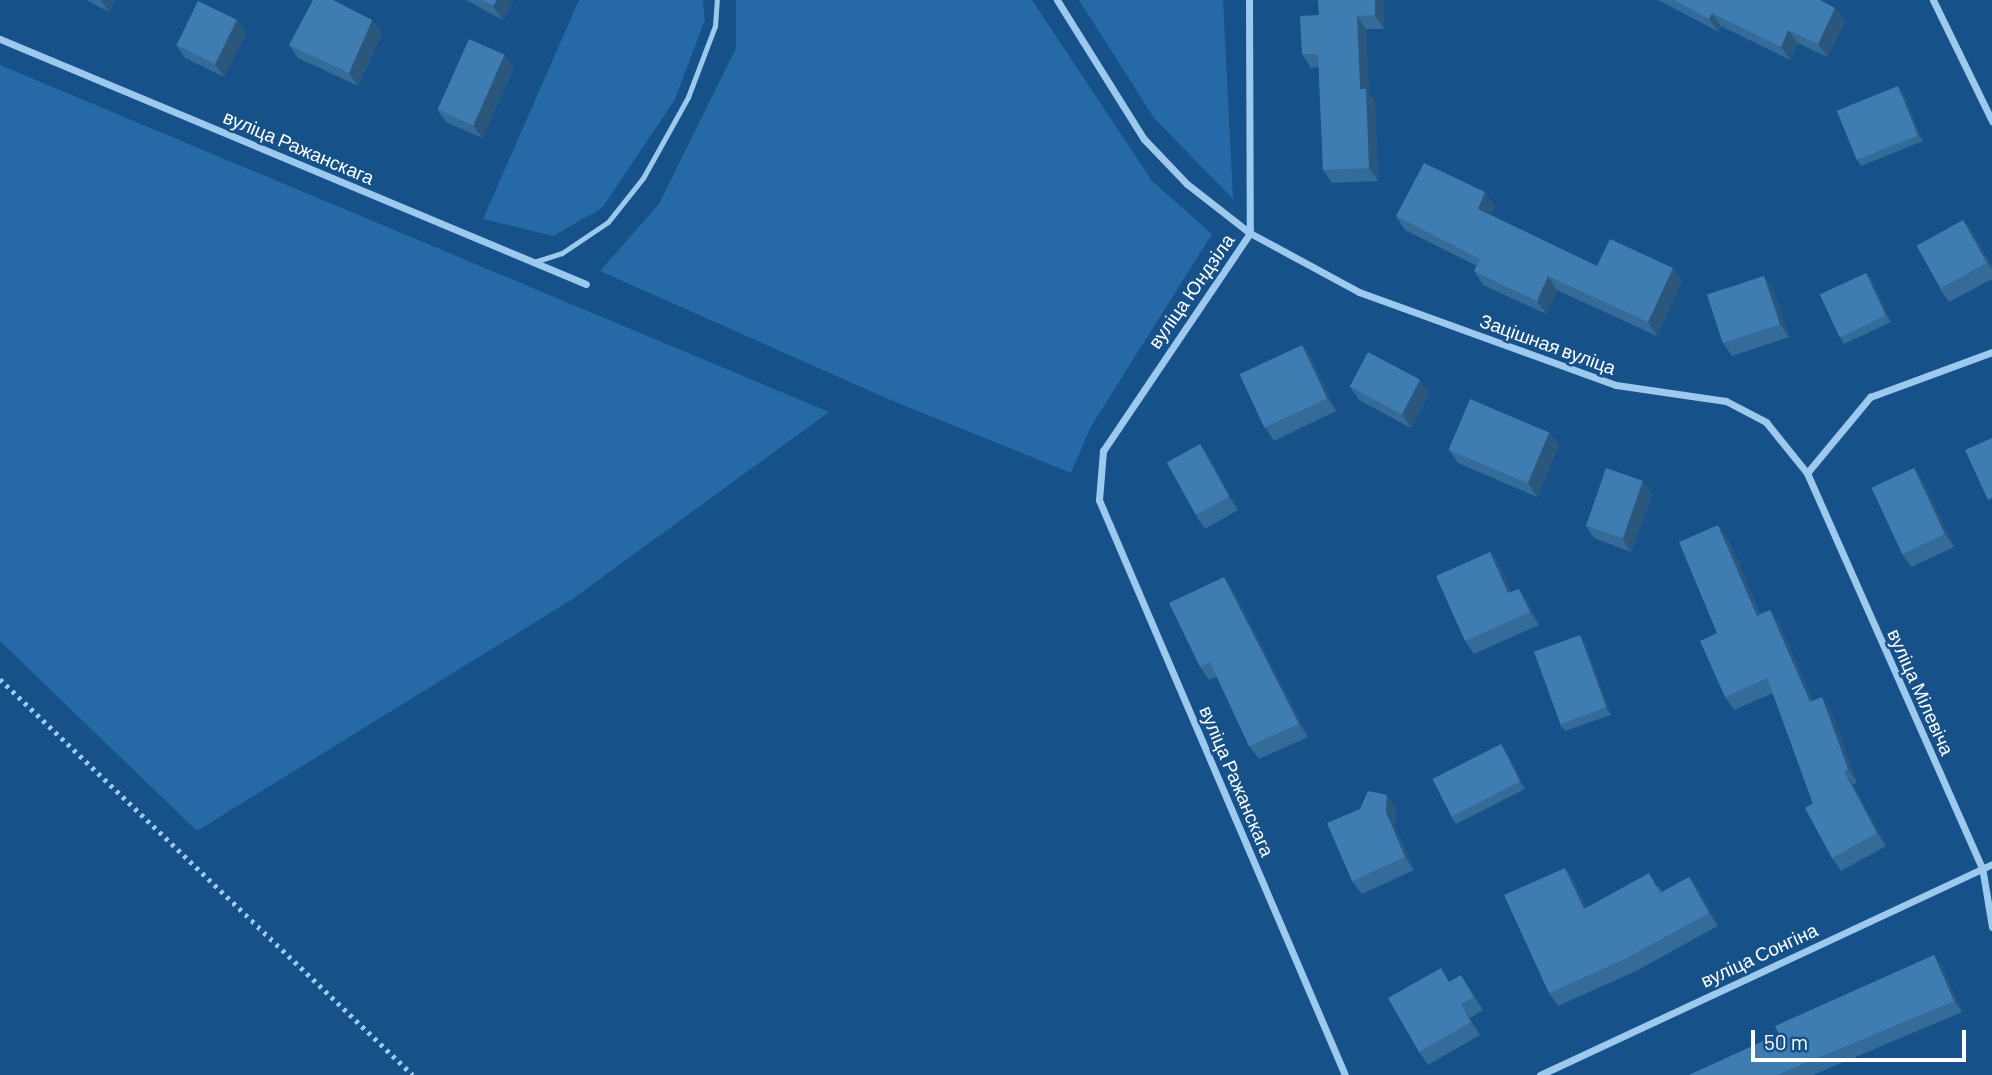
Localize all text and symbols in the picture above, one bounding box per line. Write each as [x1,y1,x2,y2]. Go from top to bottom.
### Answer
street label: вуліца Ражанскага [220,105,378,189]
street label: вуліца Юндзіла [1143,229,1239,353]
street label: Зацішная вуліца [1477,309,1619,379]
street label: вуліца Мілевіча [1883,625,1959,759]
street label: вуліца Ражанскага [1195,702,1279,860]
street label: вуліца Сонгіна [1697,918,1821,992]
scale bar [1754,1016,1969,1060]
text: 50 m [1764,1029,1808,1054]

